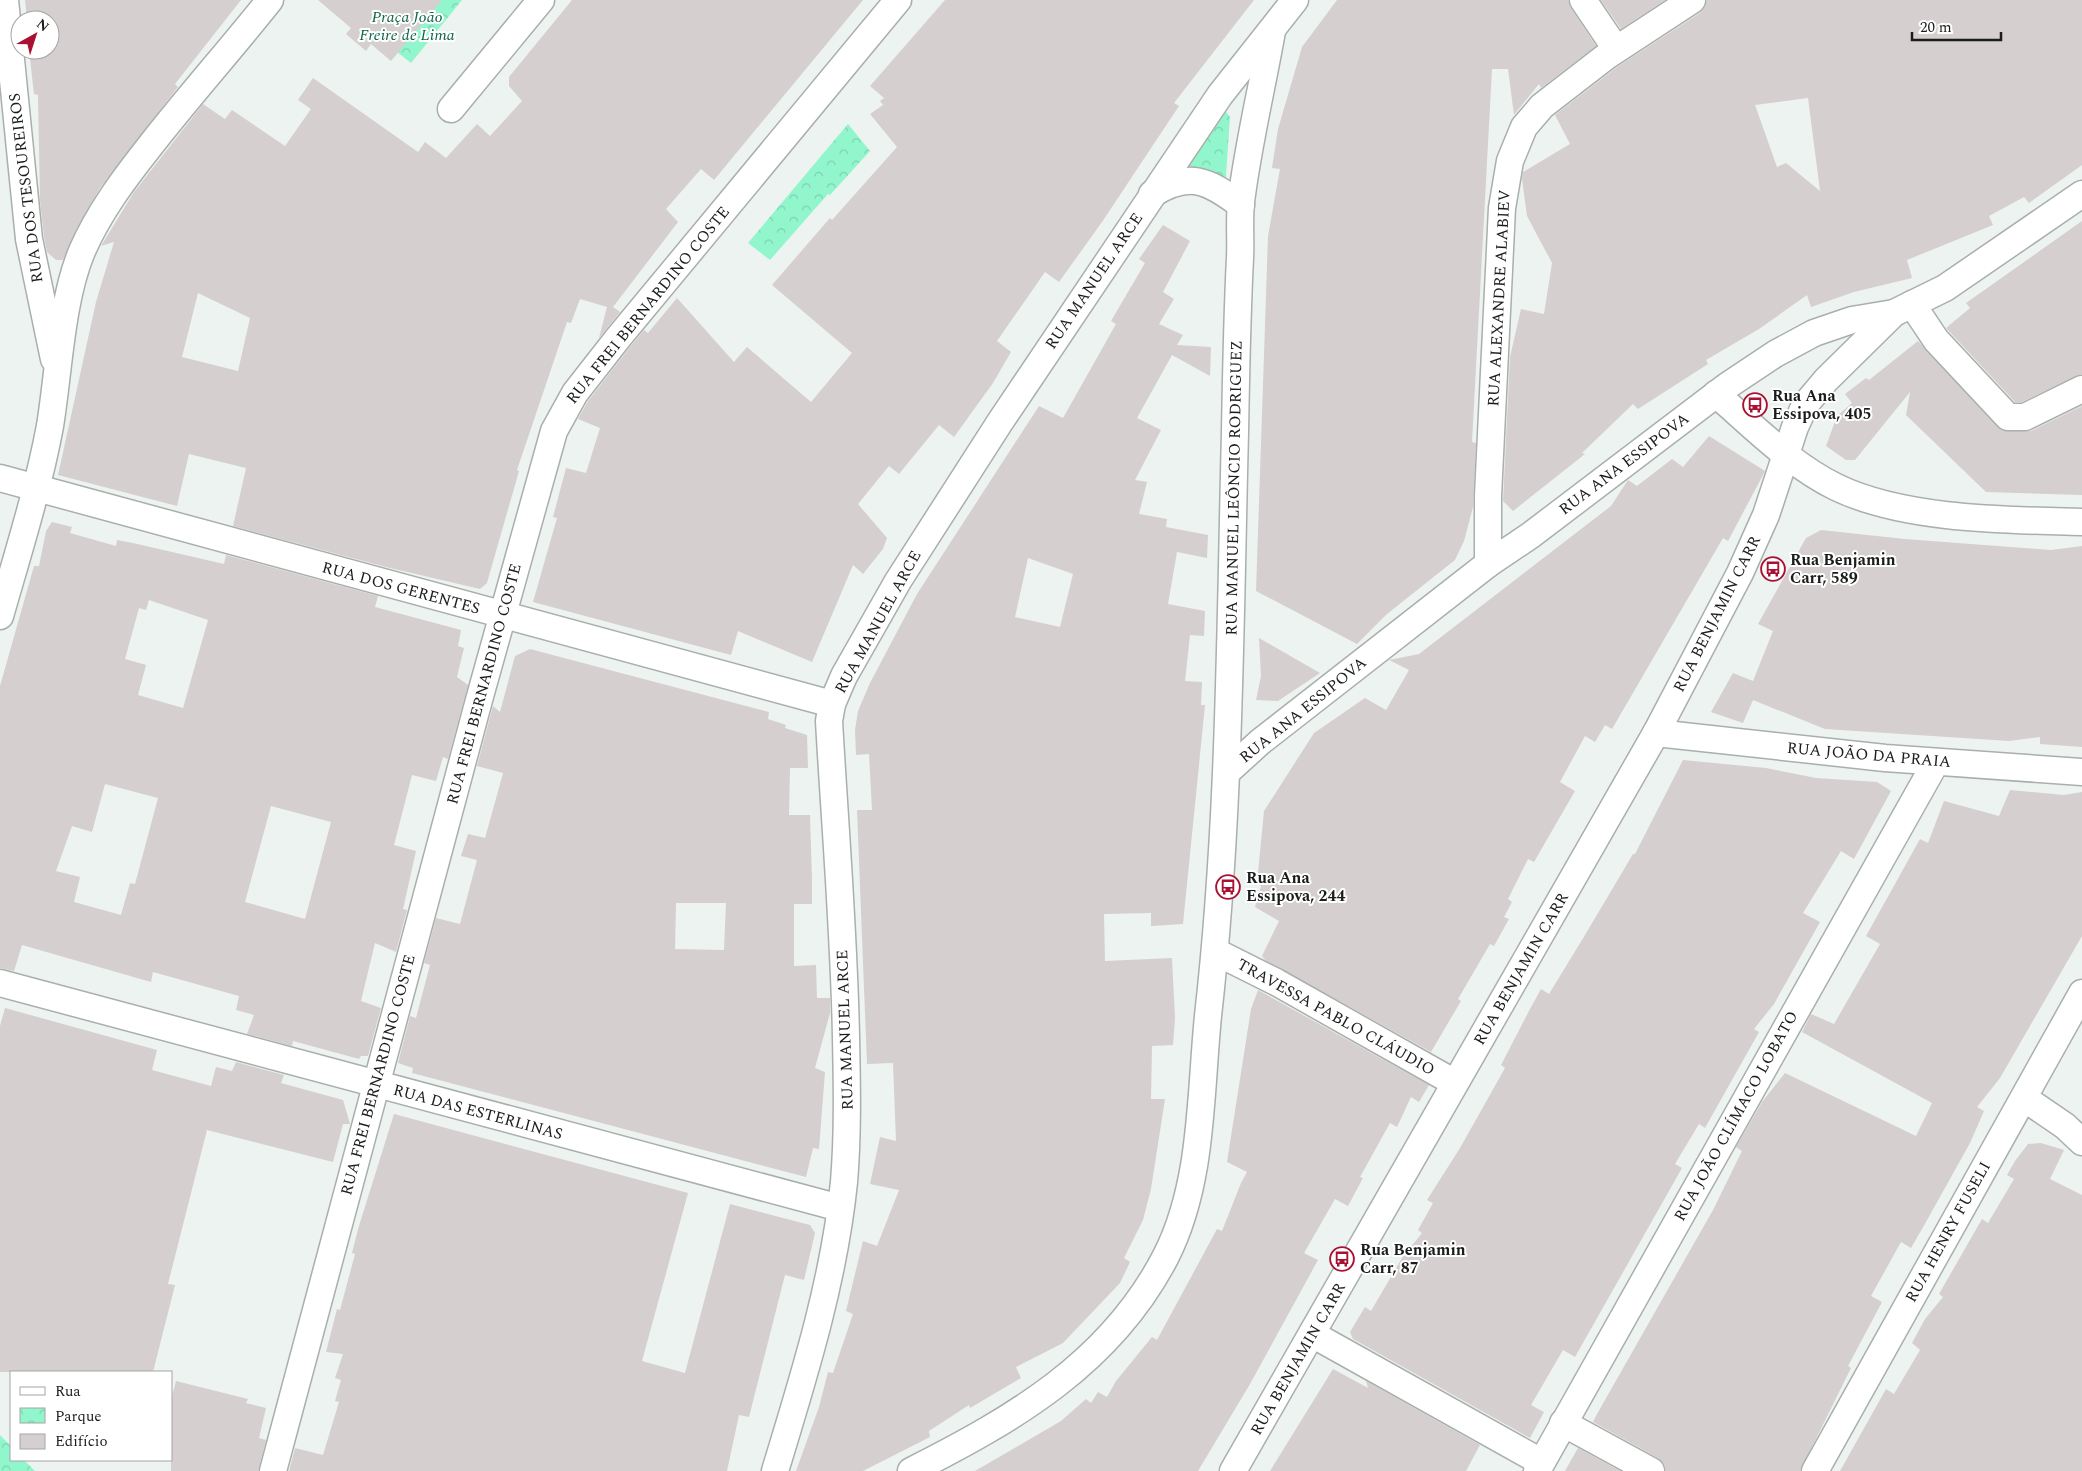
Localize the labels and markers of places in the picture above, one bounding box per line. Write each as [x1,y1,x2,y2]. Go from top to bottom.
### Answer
place label: Rua Ana Essipova, 405 [1772,384,1872,426]
bus stop icon: Rua Ana Essipova, 405 [1742,392,1768,418]
place label: Rua Benjamin Carr, 589 [1790,548,1896,590]
bus stop icon: Rua Benjamin Carr, 589 [1760,556,1786,582]
place label: Rua Ana Essipova, 244 [1246,866,1346,908]
bus stop icon: Rua Ana Essipova, 244 [1215,874,1241,900]
place label: Rua Benjamin Carr, 87 [1360,1238,1466,1280]
bus stop icon: Rua Benjamin Carr, 87 [1329,1246,1355,1272]

